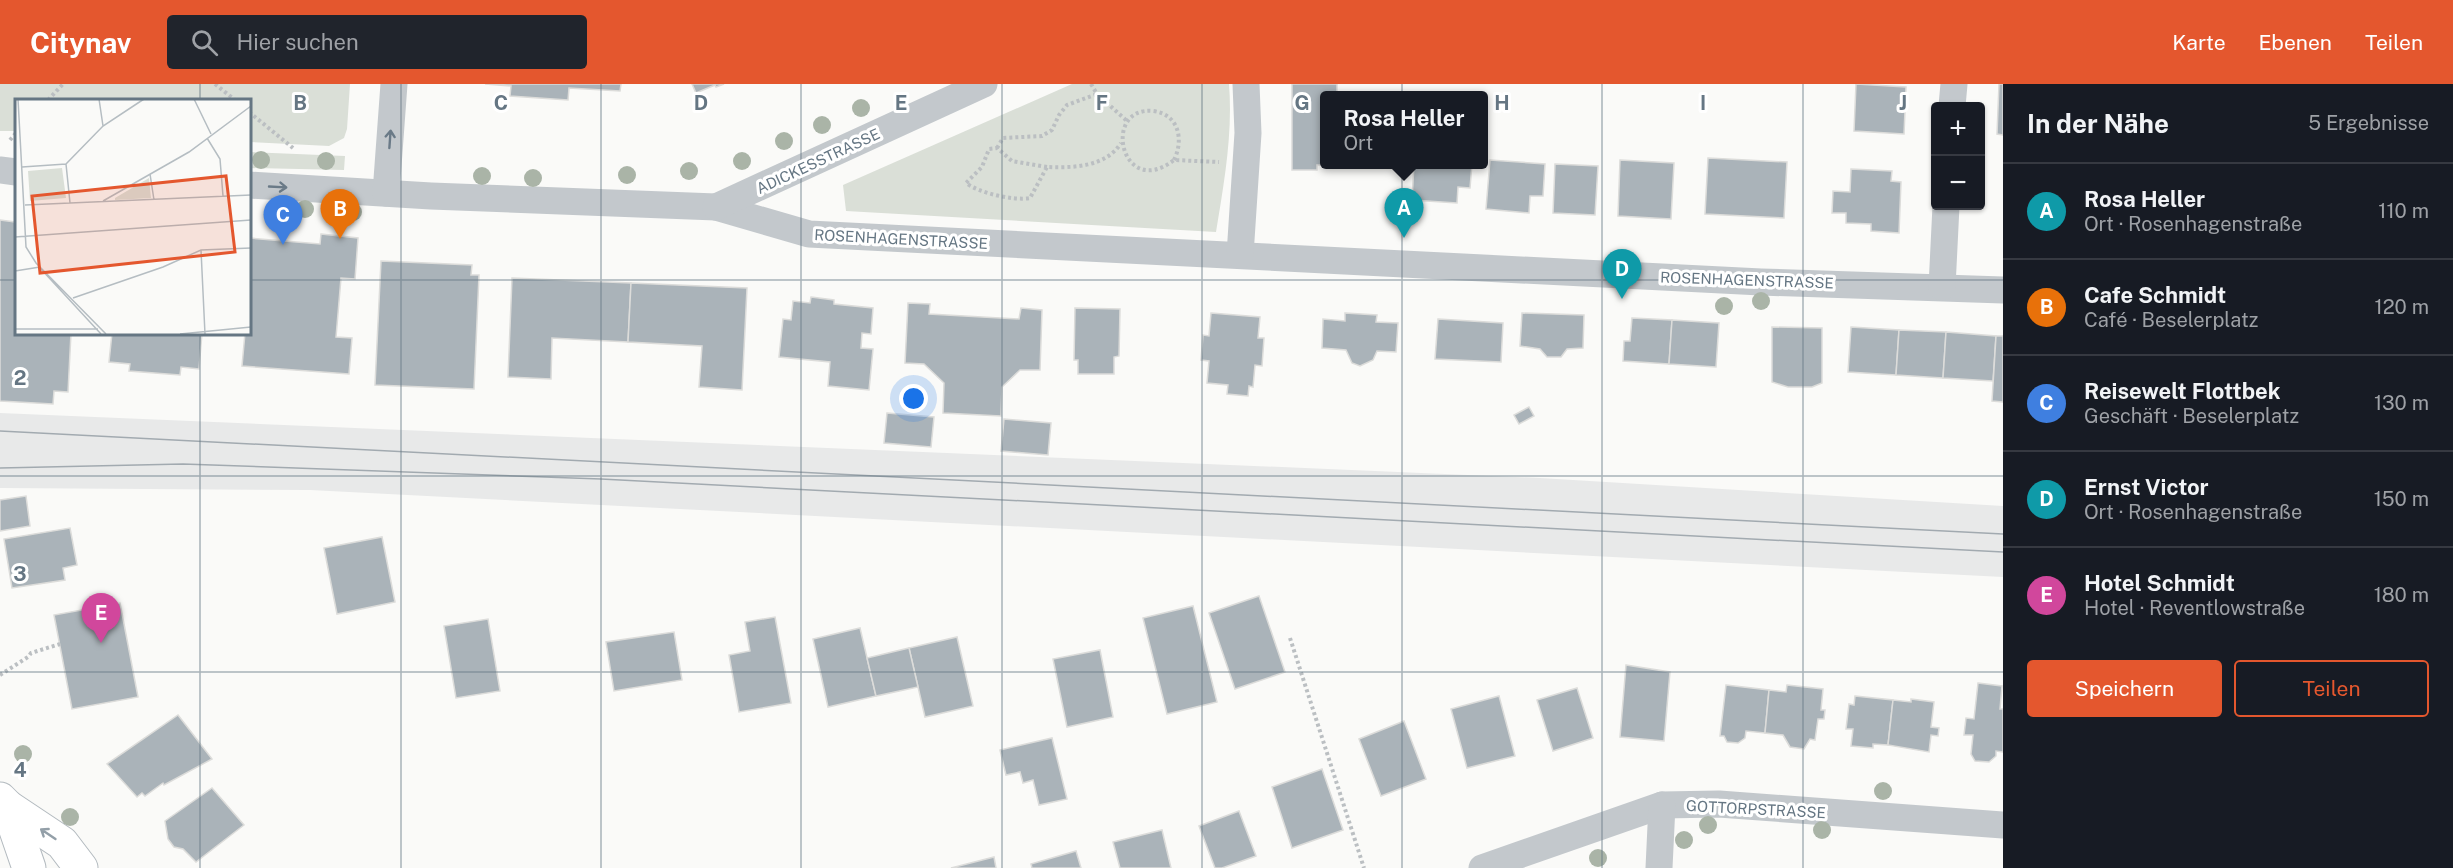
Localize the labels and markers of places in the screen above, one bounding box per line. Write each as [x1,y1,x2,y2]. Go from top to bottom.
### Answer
pin: A [1384,188,1424,238]
pin: B [320,190,360,239]
pin: C [264,196,302,245]
pin: D [1602,250,1642,299]
pin: E [82,594,120,643]

